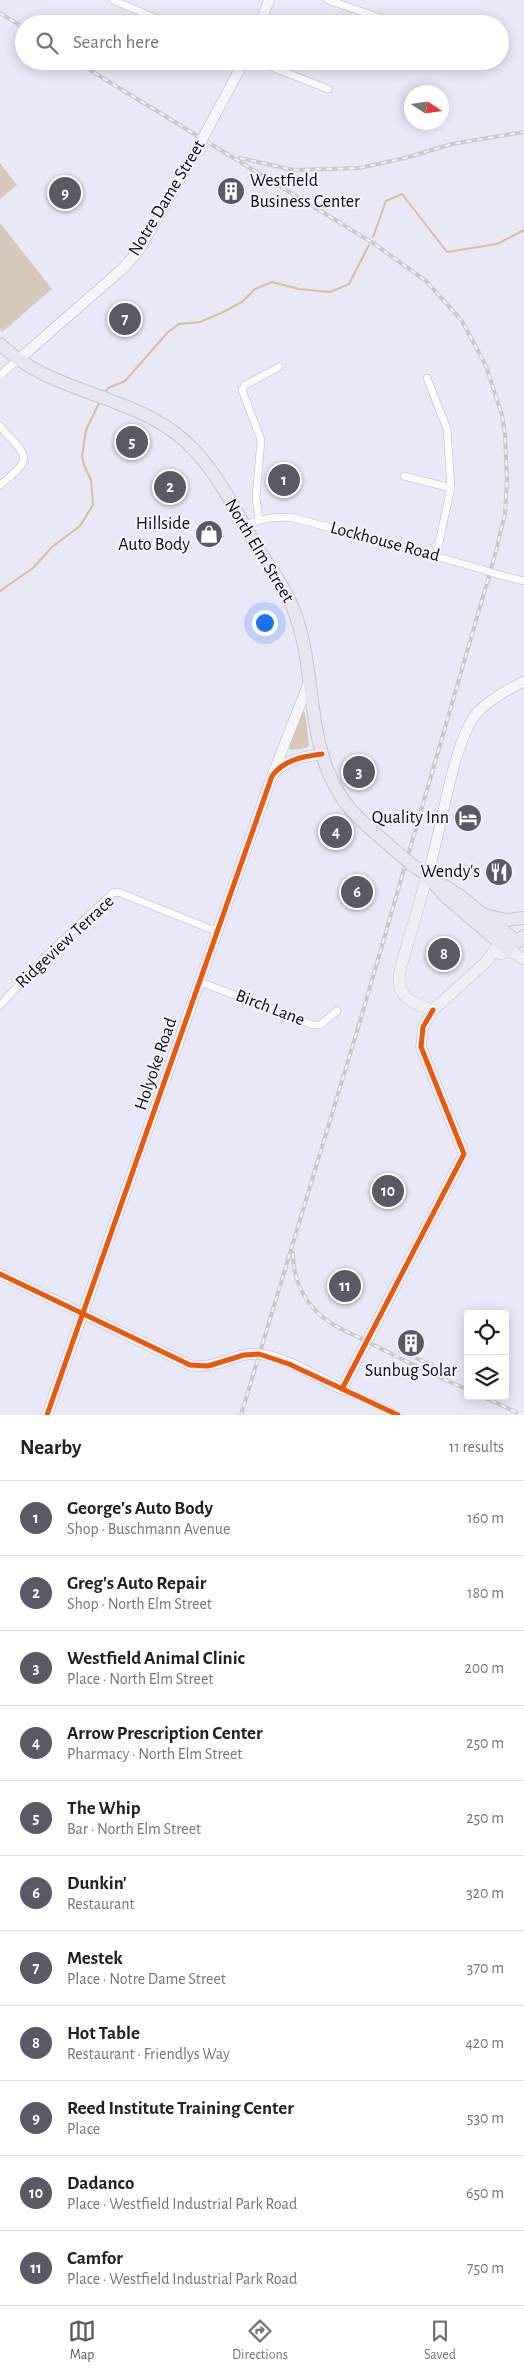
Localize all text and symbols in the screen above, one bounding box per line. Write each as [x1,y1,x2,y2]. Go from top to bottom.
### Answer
search box [15,15,509,70]
icon: search [33,29,61,57]
text: Search here [73,33,159,52]
north arrow [404,85,449,130]
street label: Notre Dame Street [125,137,209,259]
place label: Westfield Business Center [250,172,360,211]
pin: 9 [49,174,81,212]
building icon: Westfield Business Center [216,176,246,206]
pin: 7 [109,300,141,338]
pin: 5 [116,423,148,461]
pin: 1 [268,461,300,499]
pin: 2 [154,468,186,506]
street label: North Elm Street [221,496,297,606]
place label: Hillside Auto Body [118,515,190,554]
shop icon: Hillside Auto Body [194,519,224,549]
street label: Lockhouse Road [328,519,442,565]
your location [252,610,278,636]
pin: 3 [343,753,375,791]
hotel icon: Quality Inn [453,803,483,833]
place label: Quality Inn [372,809,449,827]
pin: 4 [320,813,352,851]
restaurant icon: Wendy's [484,857,514,887]
place label: Wendy's [420,863,480,881]
pin: 6 [341,873,373,911]
street label: Ridgeview Terrace [12,892,118,992]
pin: 8 [428,935,460,973]
street label: Birch Lane [233,987,307,1029]
street label: Holyoke Road [132,1015,180,1113]
pin: 10 [372,1172,404,1210]
pin: 11 [329,1267,361,1305]
map controls [464,1310,509,1400]
button: locate [464,1310,509,1355]
building icon: Sunbug Solar [396,1328,426,1358]
button: layers [464,1355,509,1400]
place label: Sunbug Solar [365,1362,457,1380]
text: Nearby [20,1437,81,1458]
text: 11 results [449,1439,504,1455]
text: George's Auto Body [67,1499,213,1518]
text: 1 [33,1510,39,1526]
text: 160 m [467,1510,504,1526]
text: Shop · Buschmann Avenue [67,1521,230,1537]
text: Greg's Auto Repair [67,1574,206,1593]
text: 2 [32,1585,40,1601]
text: 180 m [467,1585,504,1601]
text: Shop · North Elm Street [67,1596,212,1612]
text: Westfield Animal Clinic [67,1649,245,1668]
text: 3 [33,1660,39,1676]
text: 200 m [464,1660,504,1676]
text: Place · North Elm Street [67,1671,213,1687]
text: Arrow Prescription Center [67,1724,263,1743]
text: 4 [32,1735,40,1751]
text: 250 m [466,1735,504,1751]
text: Pharmacy · North Elm Street [67,1746,242,1762]
text: The Whip [67,1799,141,1818]
text: 5 [33,1810,39,1826]
text: 250 m [466,1810,504,1826]
text: Bar · North Elm Street [67,1821,201,1837]
text: Dunkin' [67,1874,127,1893]
text: 6 [32,1885,40,1901]
text: 320 m [466,1885,504,1901]
text: Restaurant [67,1896,135,1912]
text: Mestek [67,1949,123,1968]
text: 7 [33,1960,39,1976]
text: 370 m [467,1960,504,1976]
text: Place · Notre Dame Street [67,1971,226,1987]
text: Hot Table [67,2024,140,2043]
text: 8 [32,2035,40,2051]
text: 420 m [465,2035,504,2051]
text: Restaurant · Friendlys Way [67,2046,230,2062]
text: Reed Institute Training Center [67,2099,294,2118]
text: 9 [32,2110,40,2126]
text: 530 m [467,2110,504,2126]
text: Place [67,2121,100,2137]
text: Dadanco [67,2174,134,2193]
text: 10 [29,2185,43,2201]
text: 650 m [466,2185,504,2201]
text: Place · Westfield Industrial Park Road [67,2196,297,2212]
text: Camfor [67,2249,123,2268]
text: 11 [30,2260,42,2276]
text: 750 m [467,2260,504,2276]
text: Place · Westfield Industrial Park Road [67,2271,297,2287]
tab: Map [68,2317,96,2364]
tab: Directions [232,2317,288,2364]
tab: Saved [424,2317,456,2364]

